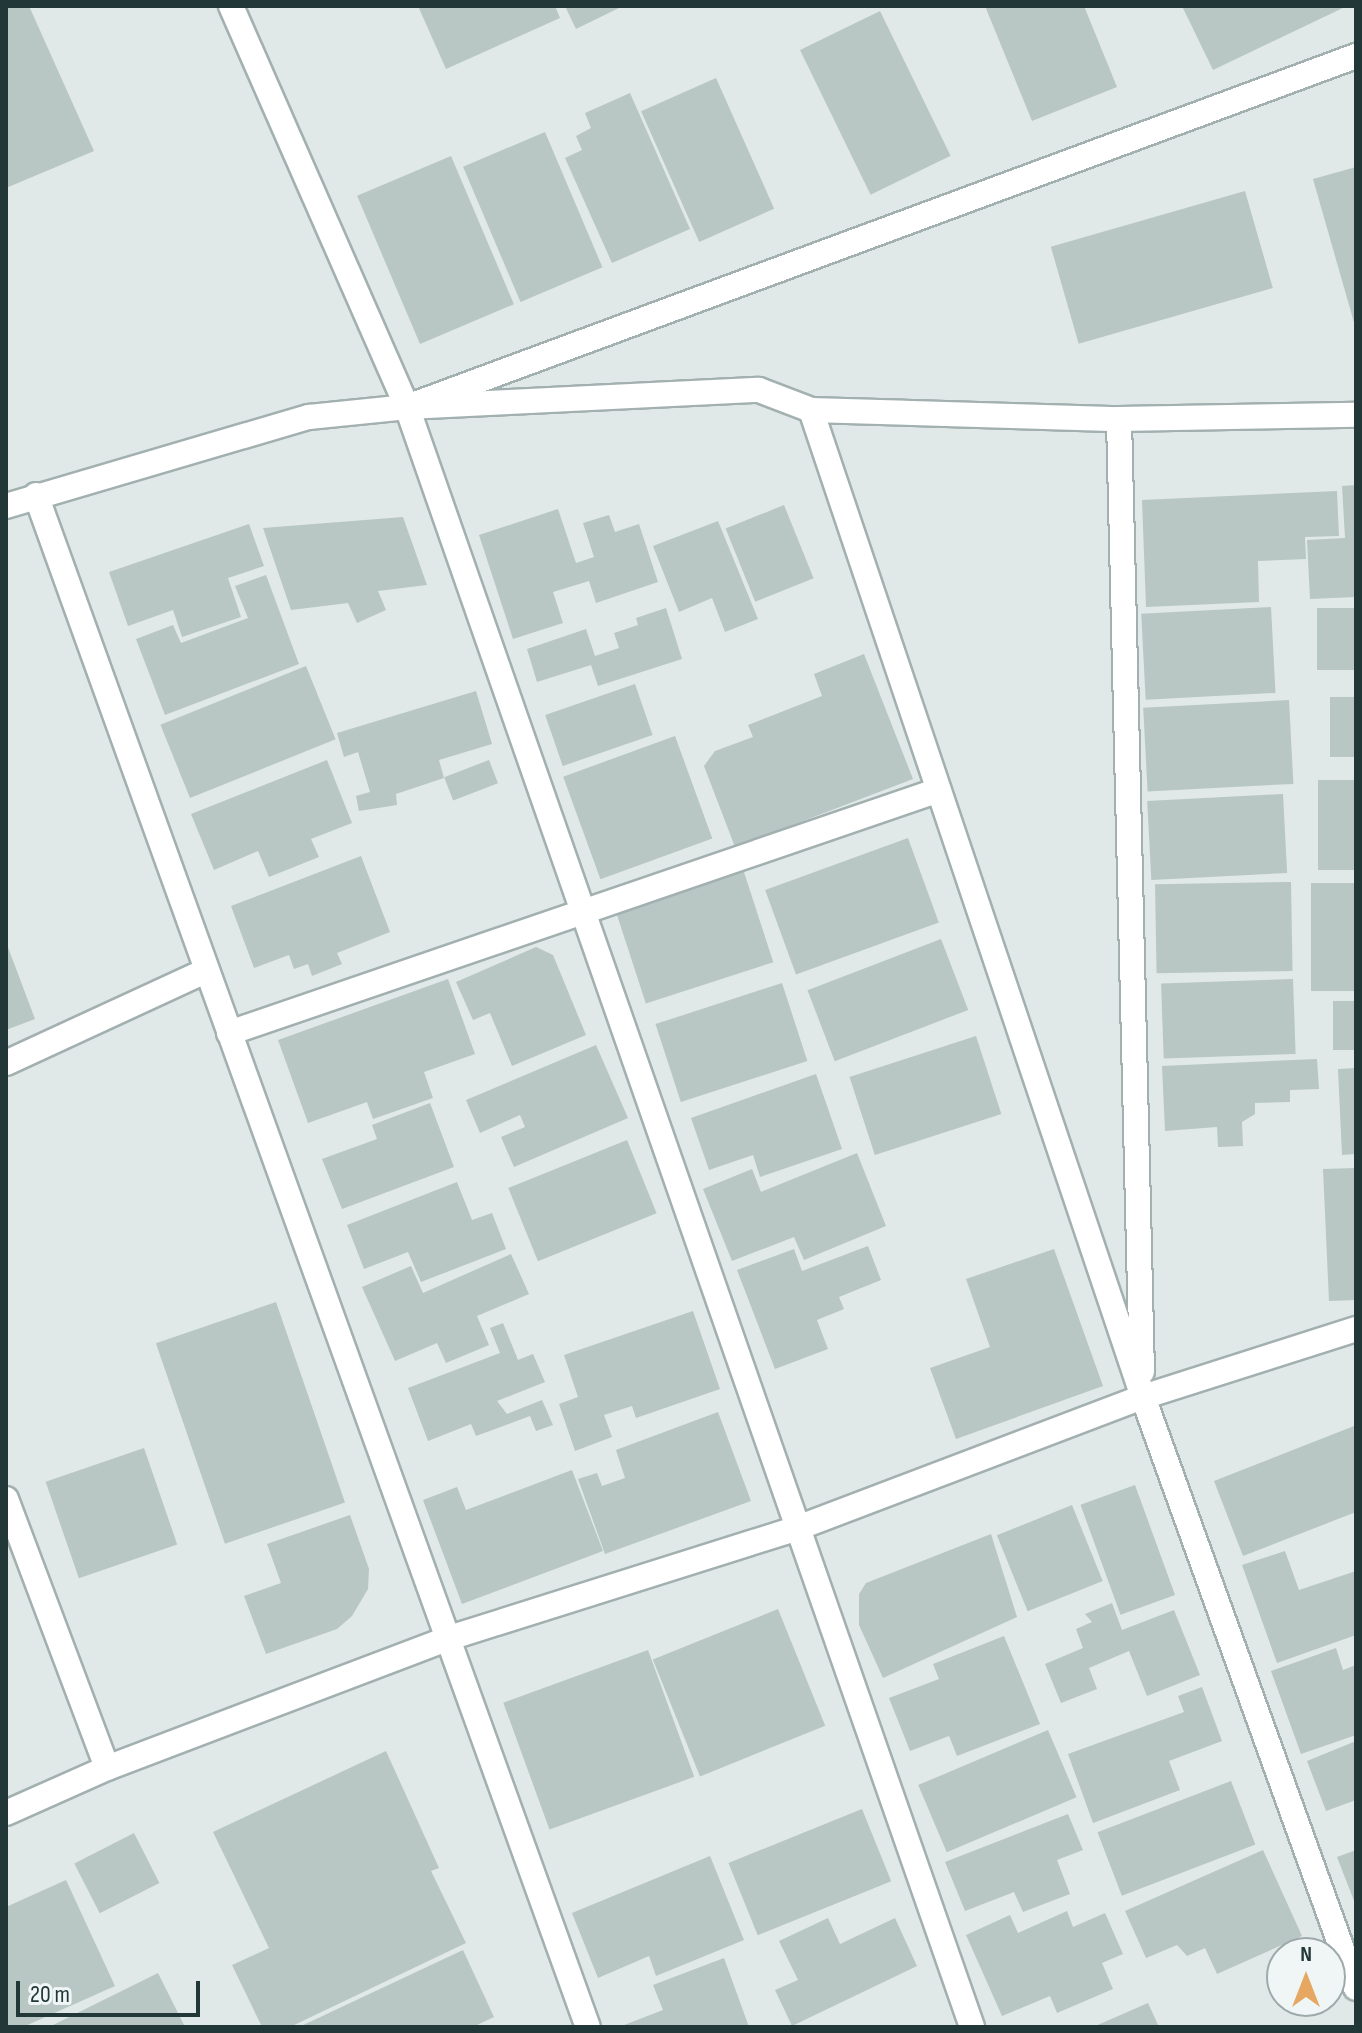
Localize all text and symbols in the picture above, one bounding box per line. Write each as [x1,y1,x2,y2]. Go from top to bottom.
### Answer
north arrow [1266,1937,1346,2017]
text: N [1300,1941,1312,1968]
scale bar [20,1965,204,2015]
text: 20 m [30,1980,70,2009]

